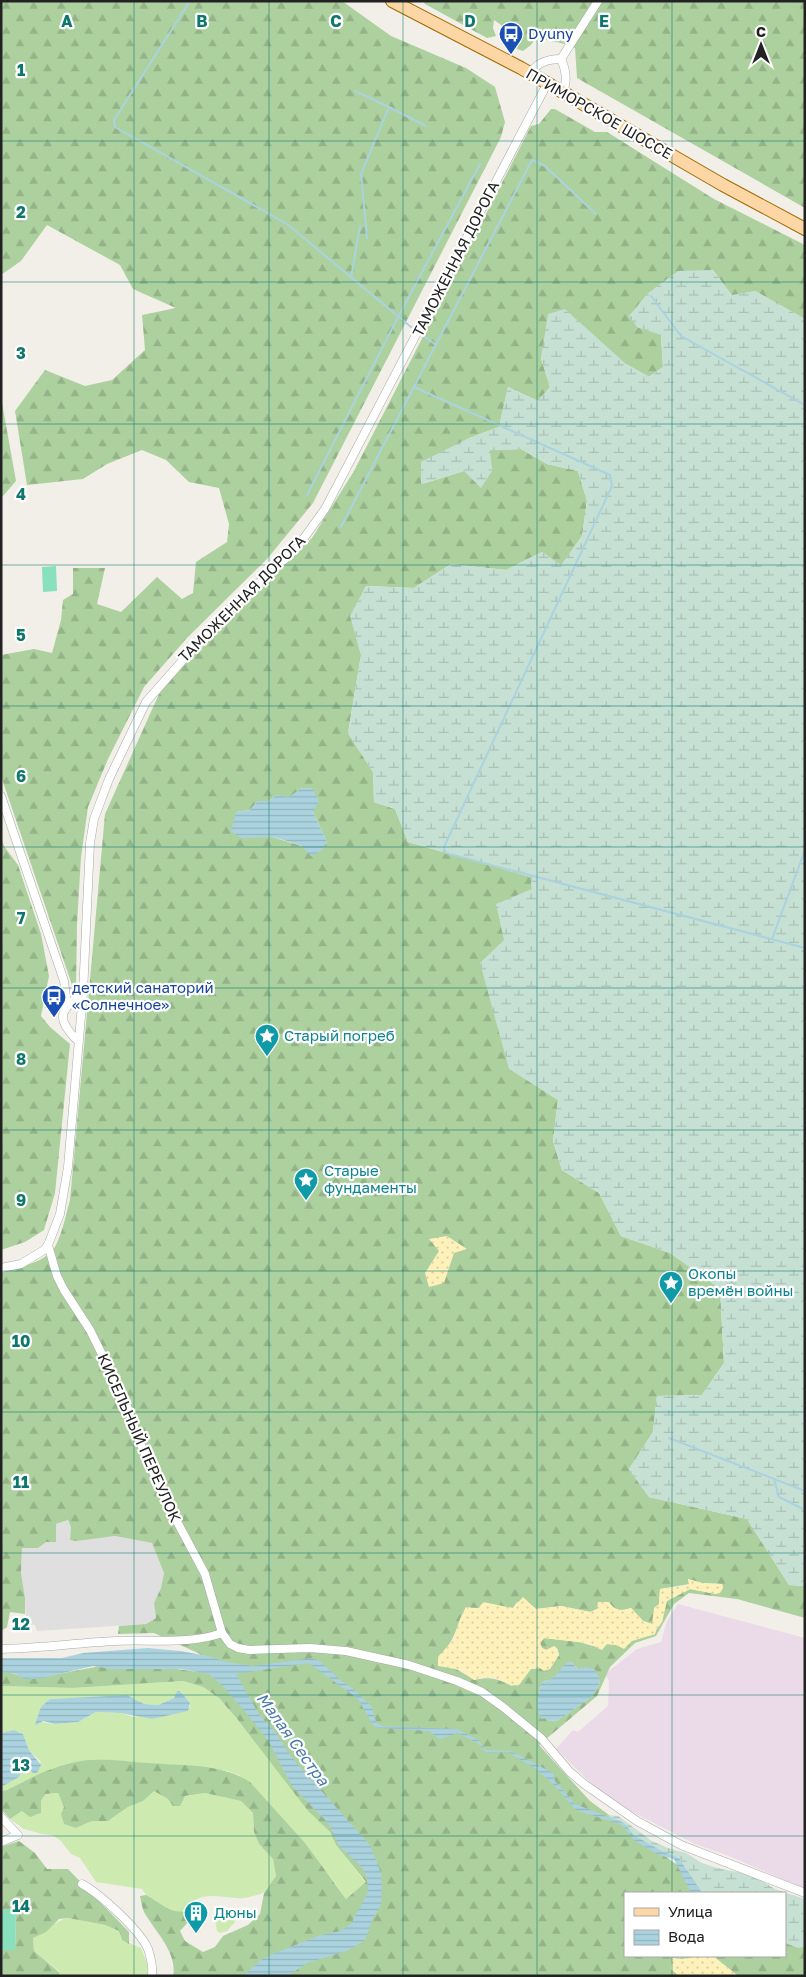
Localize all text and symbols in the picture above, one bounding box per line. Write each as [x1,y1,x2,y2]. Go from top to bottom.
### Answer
text: A [61,11,73,31]
text: B [196,11,208,31]
text: C [330,11,342,31]
text: D [464,11,476,31]
text: E [599,11,609,31]
north arrow [736,20,786,70]
bus stop icon: Dyuny [498,21,524,55]
text: С [756,23,766,40]
place label: Dyuny [528,24,574,42]
text: 1 [17,60,25,80]
street label: ПРИМОРСКОЕ ШОССЕ [523,64,676,162]
street label: ТАМОЖЕННАЯ ДОРОГА [408,178,502,339]
text: 2 [16,202,26,222]
text: 3 [16,343,26,363]
text: 4 [16,484,26,504]
street label: ТАМОЖЕННАЯ ДОРОГА [174,531,308,665]
text: 5 [16,625,26,645]
text: 6 [16,766,26,786]
text: 7 [17,908,26,928]
place label: детский санаторий «Солнечное» [72,978,214,1013]
bus stop icon: детский санаторий «Солнечное» [41,984,67,1018]
place icon: Старый погреб [254,1023,280,1057]
place label: Старый погреб [284,1026,395,1044]
text: 8 [16,1049,26,1069]
place label: Старые фундаменты [324,1161,417,1196]
place icon: Старые фундаменты [293,1167,319,1201]
text: 9 [16,1190,26,1210]
place label: Окопы времён войны [688,1264,794,1299]
place icon: Окопы времён войны [658,1270,684,1304]
text: 10 [12,1331,30,1351]
street label: КИСЕЛЬНЫЙ ПЕРЕУЛОК [95,1350,185,1525]
text: 11 [13,1472,29,1492]
text: 12 [12,1614,30,1634]
water label: Малая Сестра [253,1689,334,1790]
text: 13 [12,1755,30,1775]
legend [624,1892,786,1957]
text: 14 [12,1896,30,1916]
building icon: Дюны [183,1900,209,1934]
text: Улица [668,1902,713,1920]
place label: Дюны [214,1903,257,1921]
text: Вода [668,1927,705,1945]

